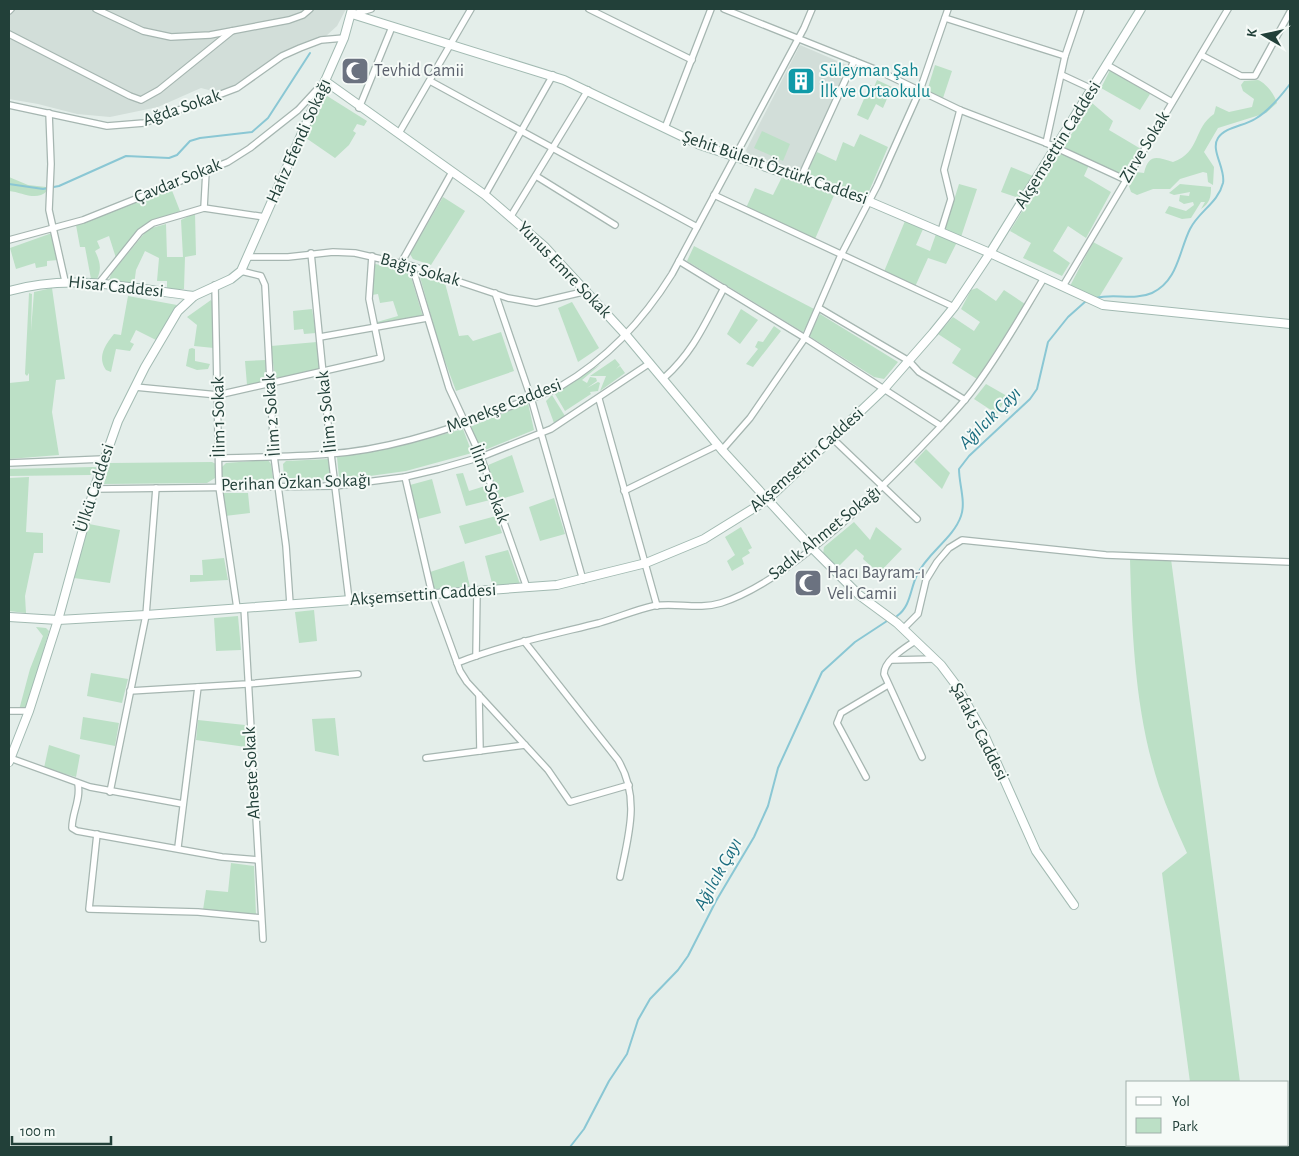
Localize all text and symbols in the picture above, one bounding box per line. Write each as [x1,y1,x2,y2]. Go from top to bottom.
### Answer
north arrow [1239,10,1289,60]
text: K [1245,27,1260,38]
mosque icon: Tevhid Camii [340,56,370,86]
place label: Tevhid Camii [374,62,464,80]
place label: Süleyman Şah İlk ve Ortaokulu [820,62,930,101]
building icon: Süleyman Şah İlk ve Ortaokulu [786,66,816,96]
street label: Hafız Efendi Sokağı [263,76,335,206]
street label: Akşemsettin Caddesi [1012,78,1104,212]
street label: Ağda Sokak [141,86,224,130]
street label: Zirve Sokak [1117,107,1174,186]
street label: Şehit Bülent Öztürk Caddesi [680,126,871,208]
street label: Çavdar Sokak [132,155,225,207]
street label: Yunus Emre Sokak [514,218,615,322]
street label: Bağış Sokak [378,250,463,290]
street label: Hisar Caddesi [67,273,165,301]
street label: İlim 3 Sokak [312,369,340,454]
street label: İlim 2 Sokak [258,372,284,457]
street label: İlim 1 Sokak [207,375,229,458]
street label: Menekşe Caddesi [444,376,564,436]
water label: Ağılcık Çayı [955,383,1025,453]
street label: Akşemsettin Caddesi [746,404,868,516]
street label: Ülkü Caddesi [70,441,118,534]
street label: İlim 5 Sokak [466,441,514,527]
street label: Perihan Özkan Sokağı [221,469,371,495]
street label: Sadık Ahmet Sokağı [766,482,884,584]
place label: Hacı Bayram-ı Veli Camii [827,564,925,603]
mosque icon: Hacı Bayram-ı Veli Camii [793,568,823,598]
street label: Akşemsettin Caddesi [349,581,497,609]
street label: Şafak 5 Caddesi [947,680,1011,784]
street label: Aheste Sokak [241,725,263,820]
water label: Ağılcık Çayı [690,835,745,914]
legend [1126,1081,1289,1146]
text: Yol [1172,1094,1190,1109]
scale bar [12,1114,111,1146]
text: Park [1172,1119,1198,1134]
text: 100 m [20,1124,55,1139]

